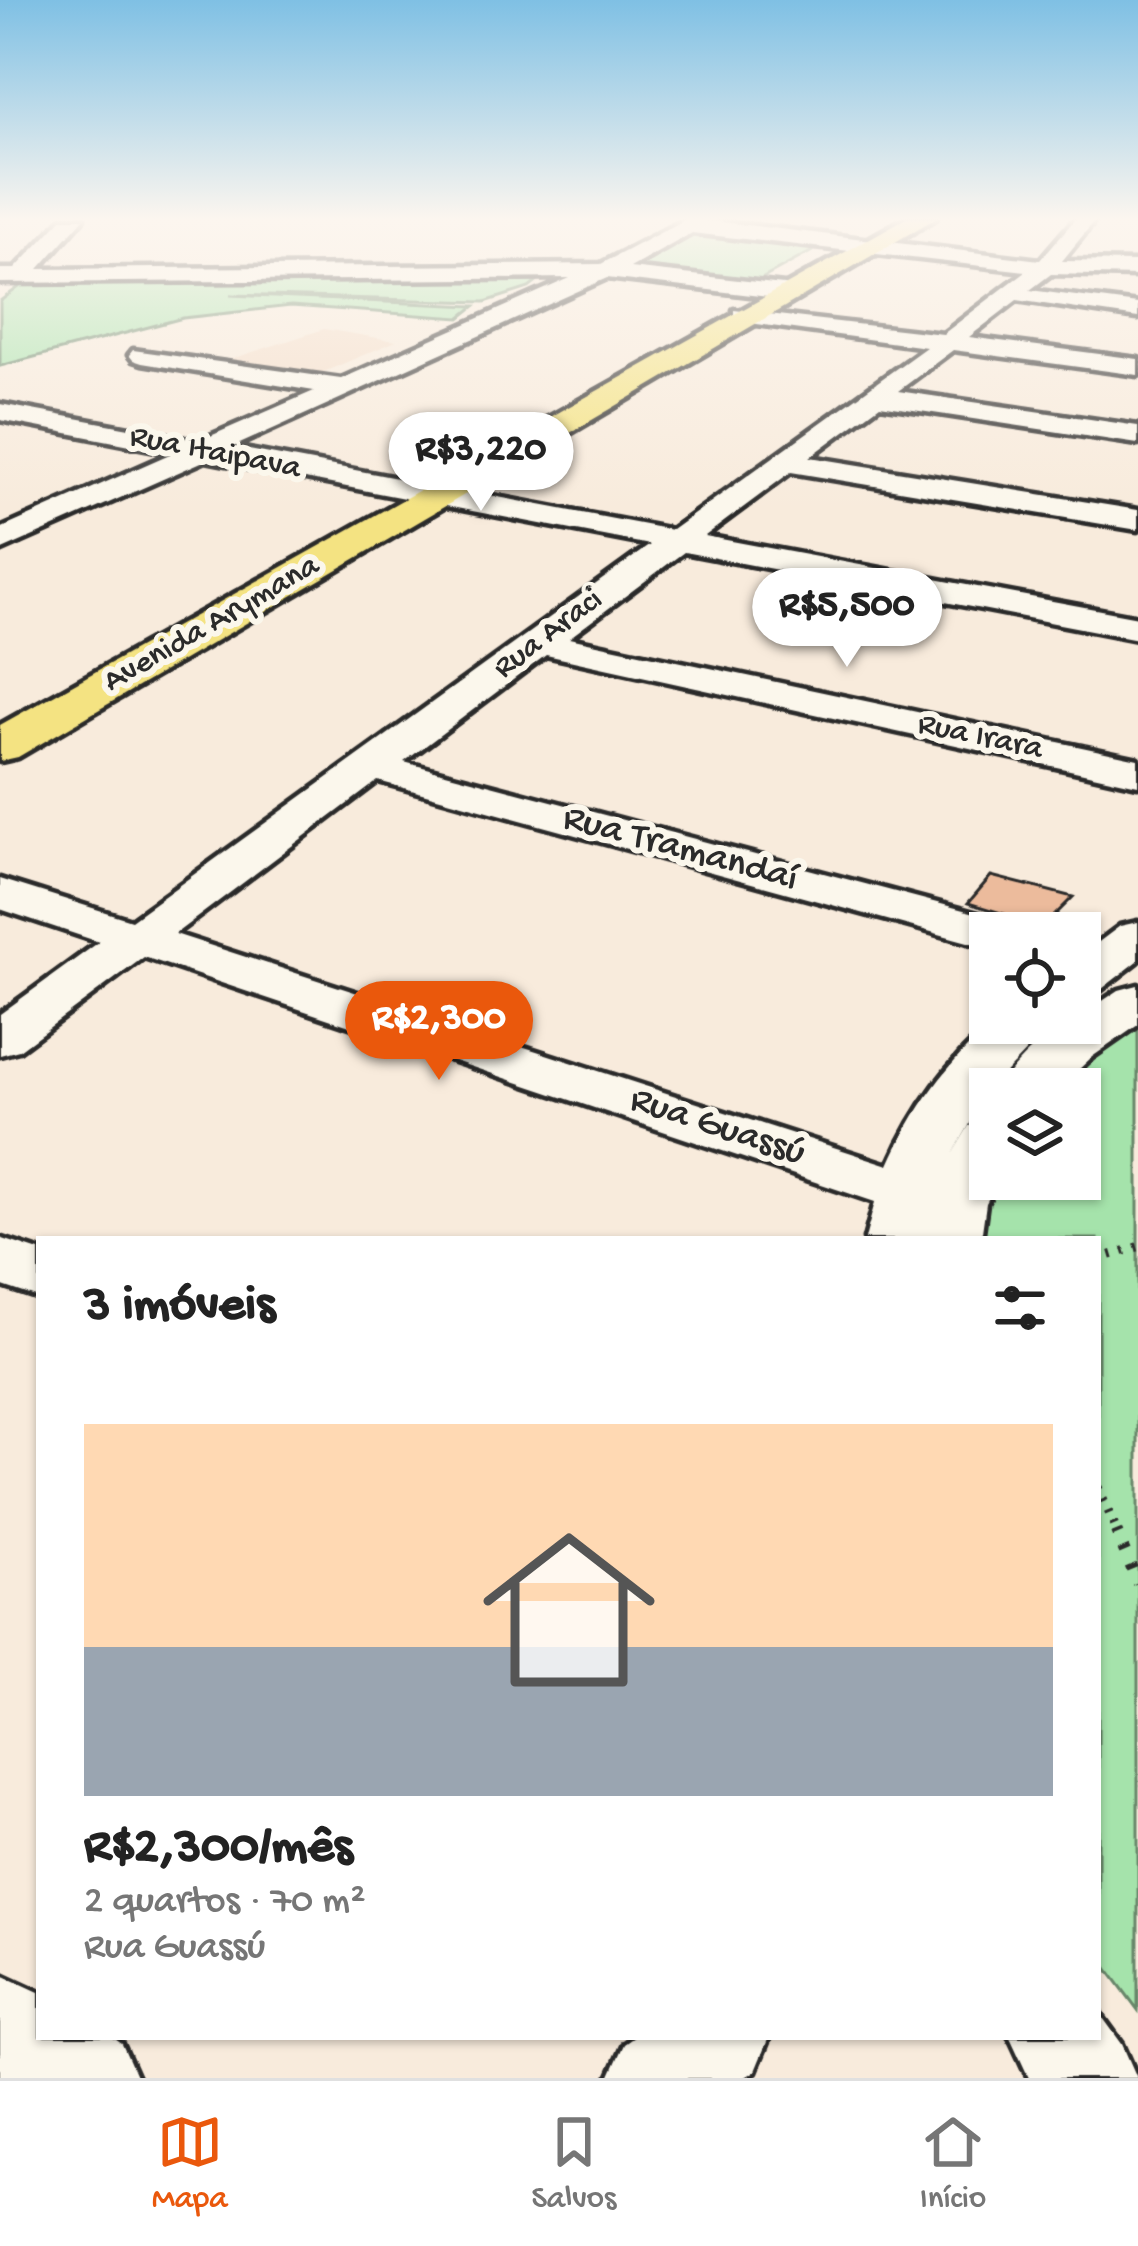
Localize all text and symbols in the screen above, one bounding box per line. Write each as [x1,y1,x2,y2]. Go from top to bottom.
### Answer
pin: R$3,220 [370,412,592,514]
street label: Rua Itaipava [126,419,305,489]
text: R$3,220 [416,428,546,474]
street label: Avenida Arymana [97,547,328,702]
pin: R$5,500 [736,568,958,670]
street label: Rua Araci [487,582,611,688]
text: R$5,500 [779,584,915,630]
street label: Rua Irara [914,706,1048,770]
street label: Rua Tramandaí [558,797,804,904]
map controls [969,912,1101,1200]
button: locate [969,912,1101,1044]
pin: R$2,300 [328,981,550,1083]
text: R$2,300 [372,997,506,1043]
button: layers [969,1068,1101,1200]
street label: Rua Guassú [624,1078,810,1178]
icon: filters [987,1275,1053,1341]
text: 3 imóveis [84,1278,275,1338]
icon: home [461,1502,677,1718]
text: R$2,300/mês [84,1820,353,1880]
text: 2 quartos · 70 m² [84,1880,365,1926]
text: Rua Guassú [84,1926,265,1972]
tab: Mapa [152,2109,228,2219]
tab: Salvos [531,2109,616,2219]
tab: Início [920,2109,986,2219]

